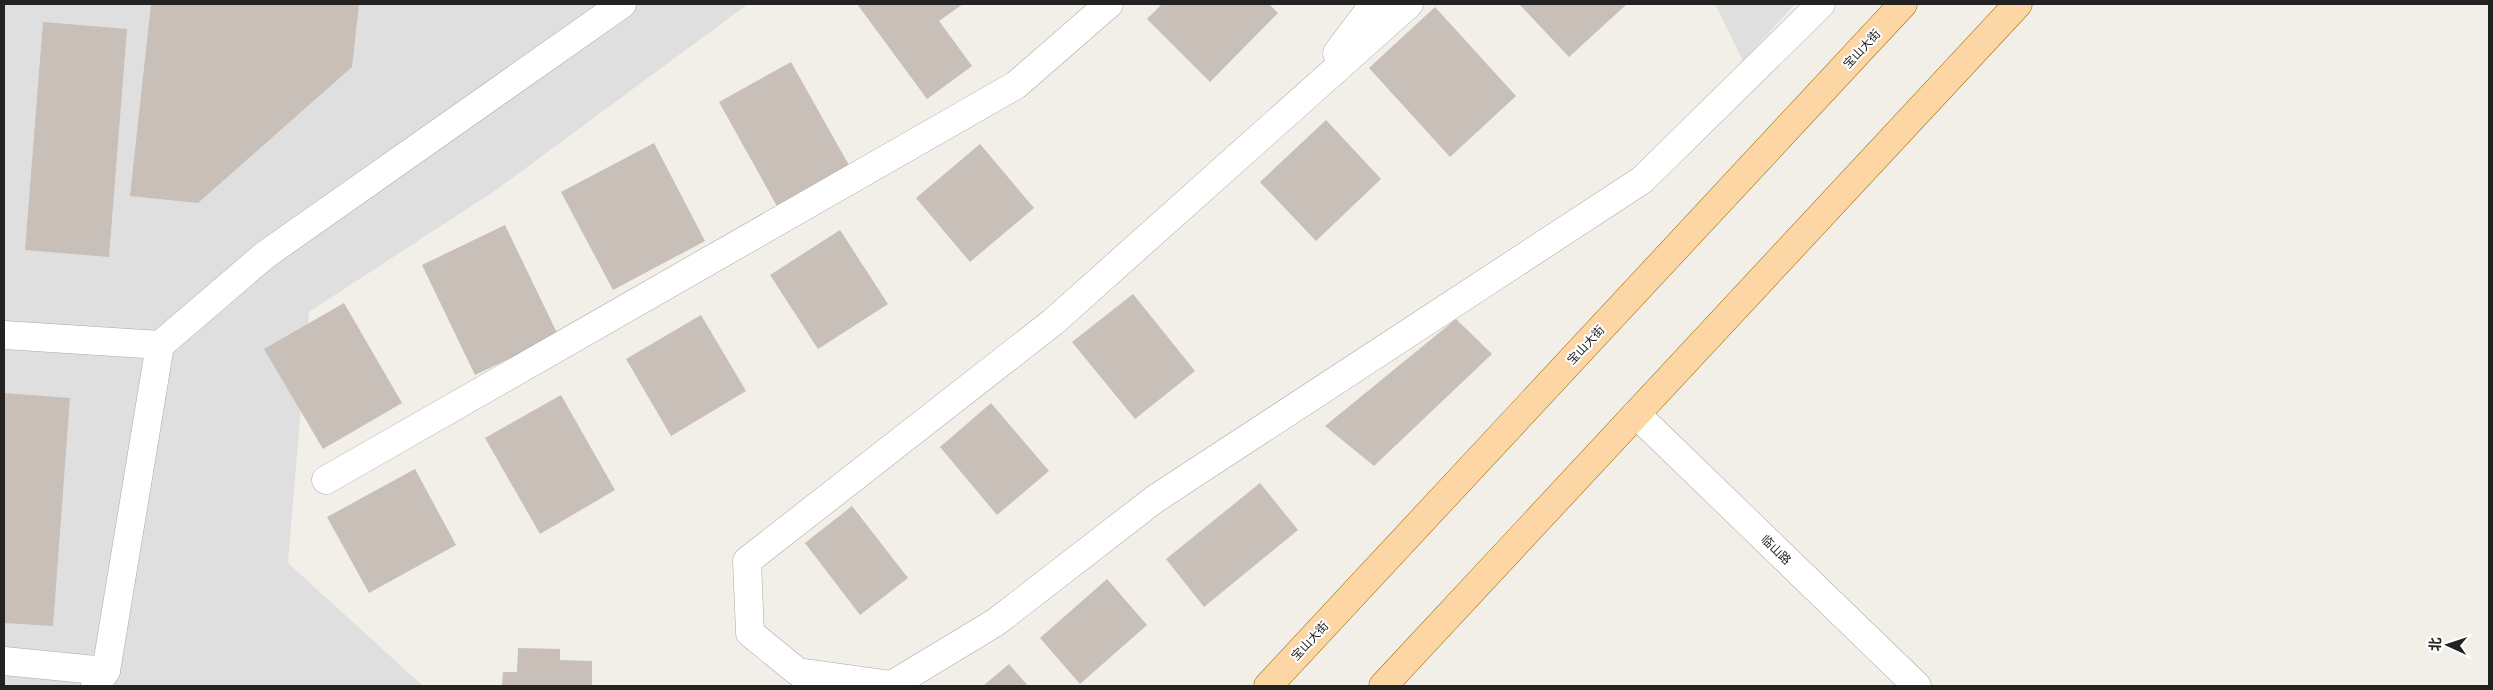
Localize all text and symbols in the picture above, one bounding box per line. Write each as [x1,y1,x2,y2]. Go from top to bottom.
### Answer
street label: 宝山大街 [1841,27,1883,71]
street label: 宝山大街 [1565,323,1607,367]
street label: 临山路 [1758,532,1794,568]
street label: 宝山大街 [1289,619,1331,663]
north arrow [2423,620,2473,670]
text: 北 [2427,637,2444,652]

